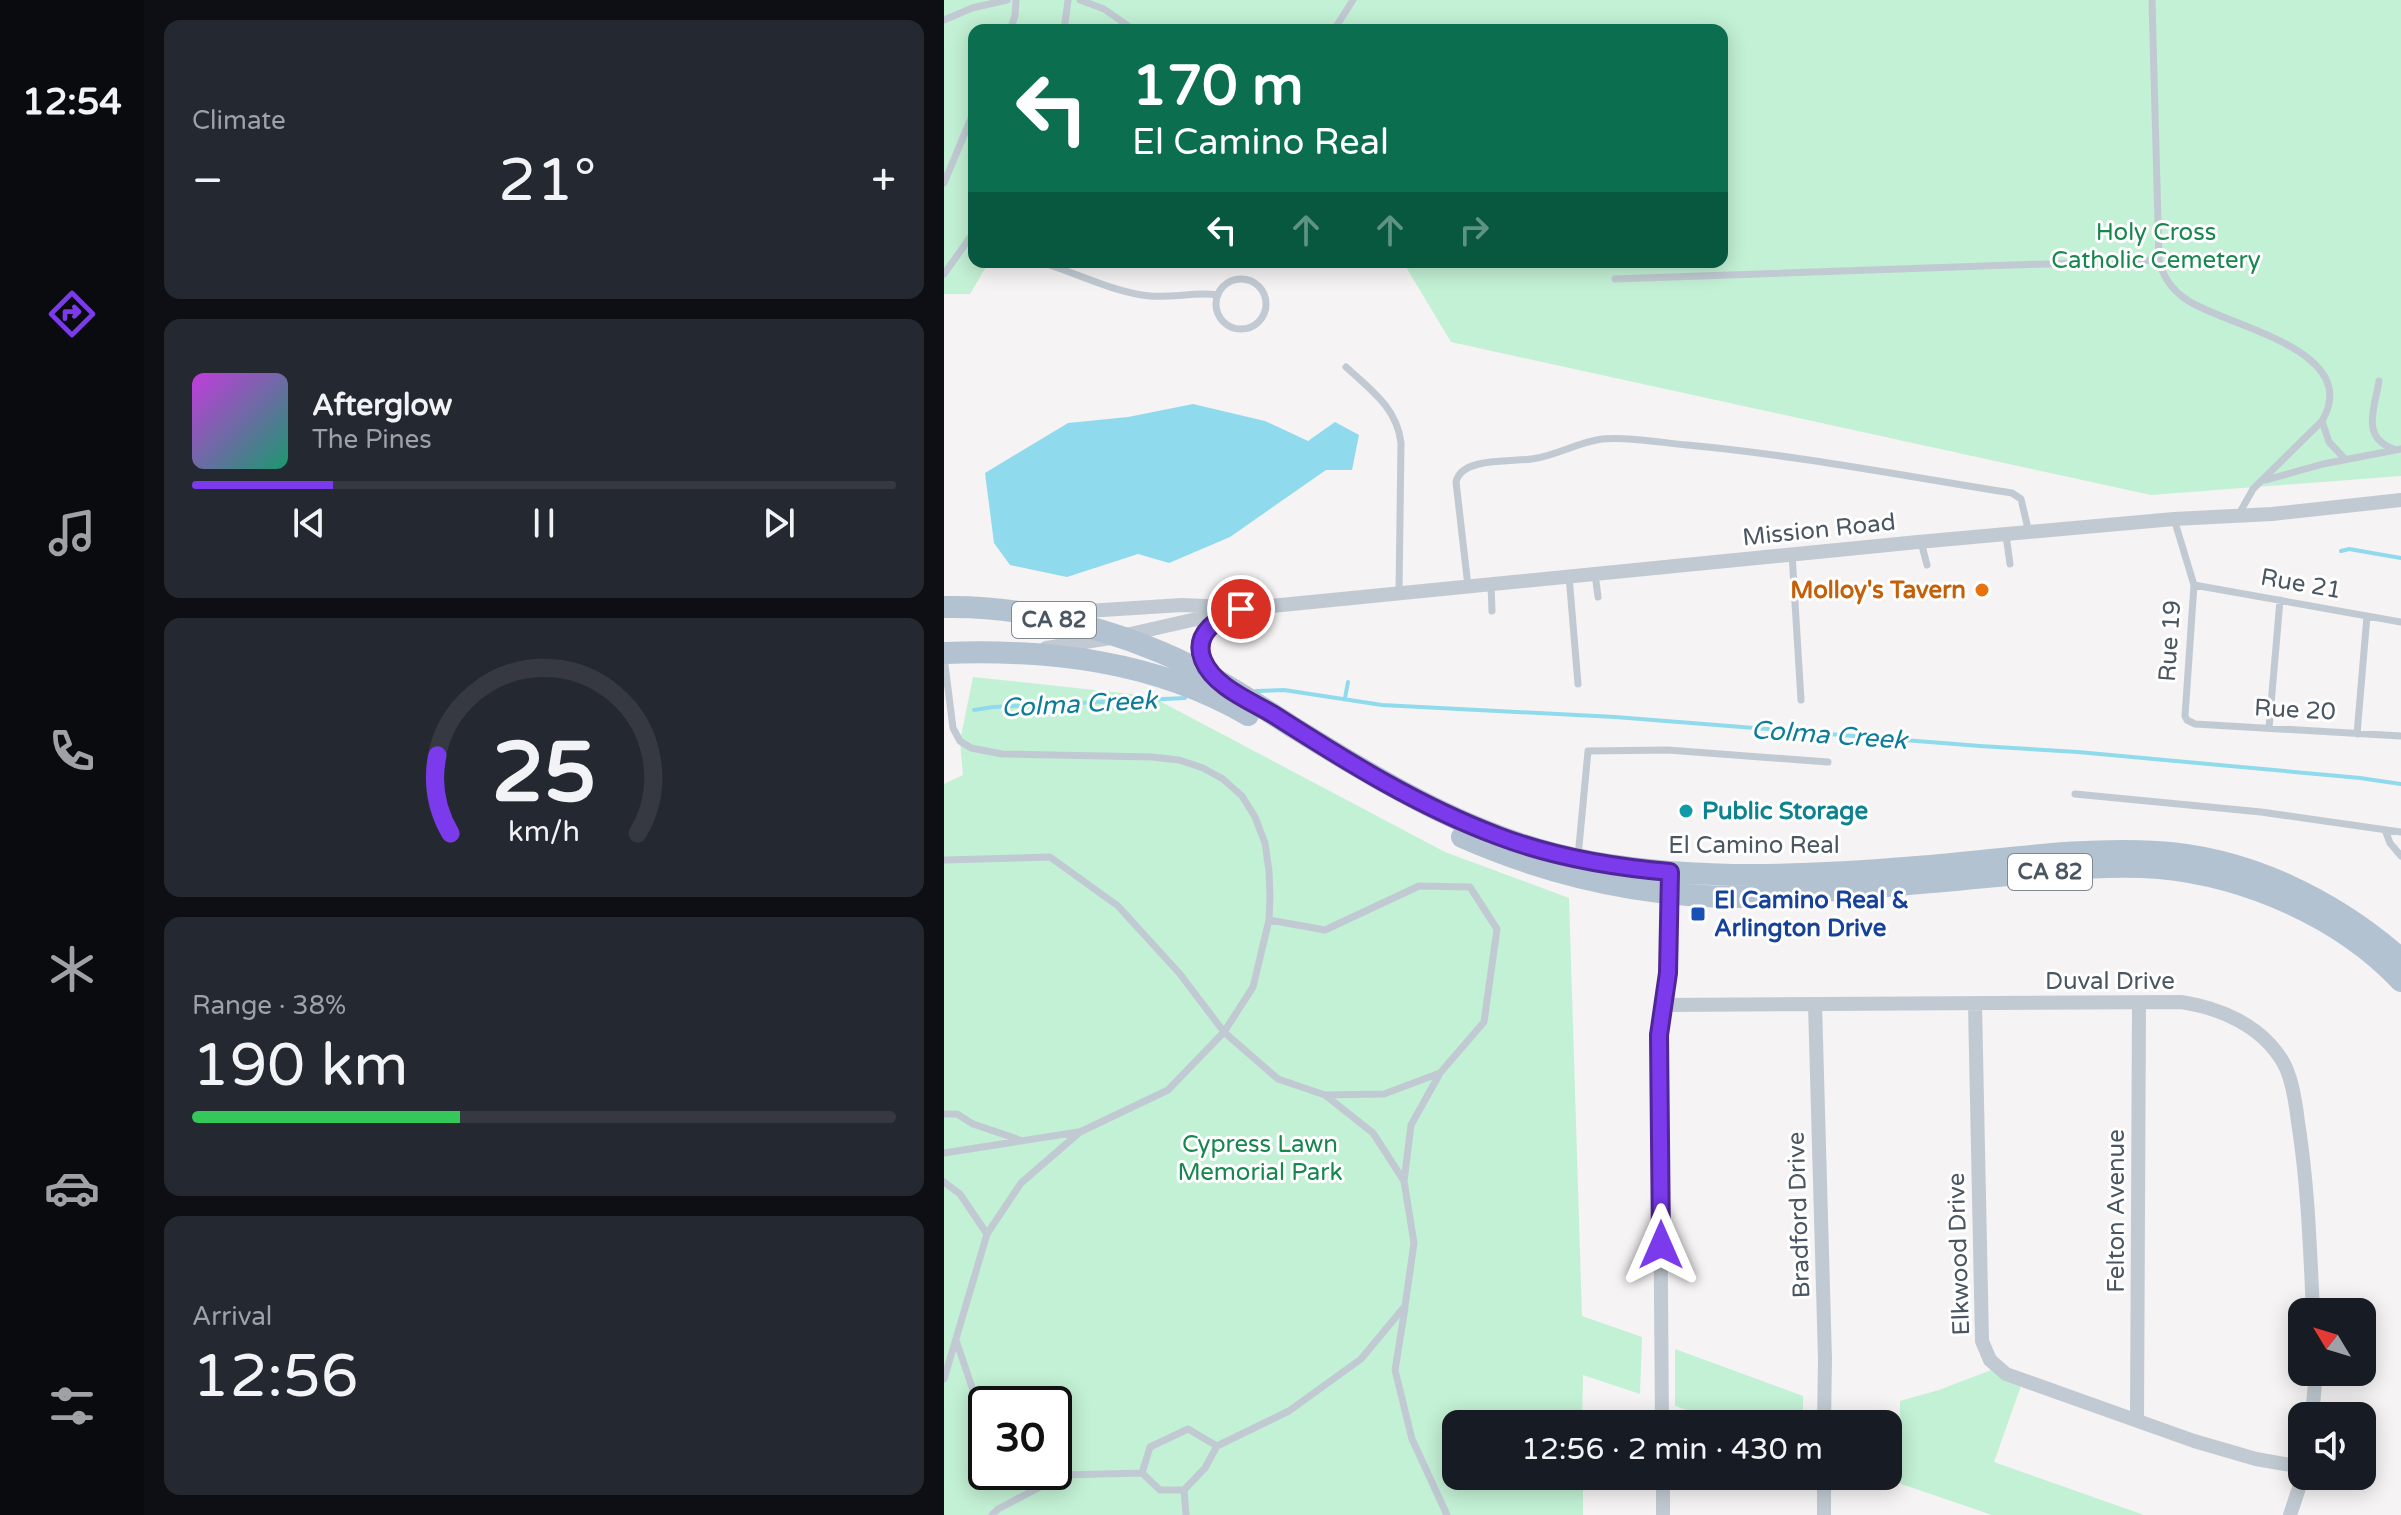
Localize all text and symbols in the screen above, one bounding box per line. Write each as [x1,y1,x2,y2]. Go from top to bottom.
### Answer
text: 170 m [1132,53,1303,120]
icon: left [1000,56,1104,160]
text: 12:54 [22,81,122,124]
text: Climate [192,105,286,136]
text: El Camino Real [1132,121,1389,164]
text: 21° [498,145,596,217]
text: − [192,155,223,208]
text: + [871,155,896,208]
icon: left [1200,208,1244,252]
icon: ahead [1284,208,1328,252]
icon: ahead [1368,208,1412,252]
icon: right [1452,208,1496,252]
park label: Holy Cross Catholic Cemetery [2051,218,2261,275]
icon: directions [44,286,100,342]
text: Afterglow [312,387,452,424]
text: The Pines [312,424,432,455]
icon: previous [287,501,331,545]
icon: pause [522,501,566,545]
icon: next [757,501,801,545]
icon: music [44,505,100,561]
street label: Mission Road [1741,508,1897,552]
street label: Rue 21 [2258,563,2344,605]
pin [1207,575,1275,643]
place label: Molloy's Tavern [1790,576,1966,605]
marker: Molloy's Tavern [1973,581,1991,599]
icon: arrive [1219,587,1263,631]
street label: Rue 19 [2153,599,2187,683]
road number: CA 82 [1012,602,1096,638]
water label: Colma Creek [1000,684,1160,724]
street label: Rue 20 [2253,693,2337,727]
water label: Colma Creek [1750,714,1910,756]
icon: phone [44,723,100,779]
text: 25 [492,723,596,823]
place label: Public Storage [1702,797,1868,826]
marker: Public Storage [1677,802,1695,820]
text: km/h [508,815,580,849]
street label: El Camino Real [1668,831,1840,860]
road number: CA 82 [2008,854,2092,890]
place label: El Camino Real & Arlington Drive [1714,886,1909,943]
marker: El Camino Real & Arlington Drive [1689,905,1707,923]
icon: climate [44,941,100,997]
street label: Duval Drive [2045,967,2175,996]
text: Range · 38% [192,990,346,1021]
text: 190 km [192,1030,408,1102]
street label: Felton Avenue [2102,1129,2131,1293]
park label: Cypress Lawn Memorial Park [1177,1130,1343,1187]
street label: Bradford Drive [1782,1131,1816,1299]
icon: car [44,1160,100,1216]
street label: Elkwood Drive [1942,1172,1976,1336]
position arrow [1619,1203,1703,1287]
north arrow [2288,1298,2376,1386]
map controls [2288,1298,2376,1490]
text: Arrival [192,1301,272,1332]
text: 12:56 [192,1341,358,1413]
icon: filters [44,1378,100,1434]
speed limit sign: 30 [968,1386,1072,1490]
button: sound [2288,1402,2376,1490]
text: 12:56 · 2 min · 430 m [1521,1431,1823,1468]

